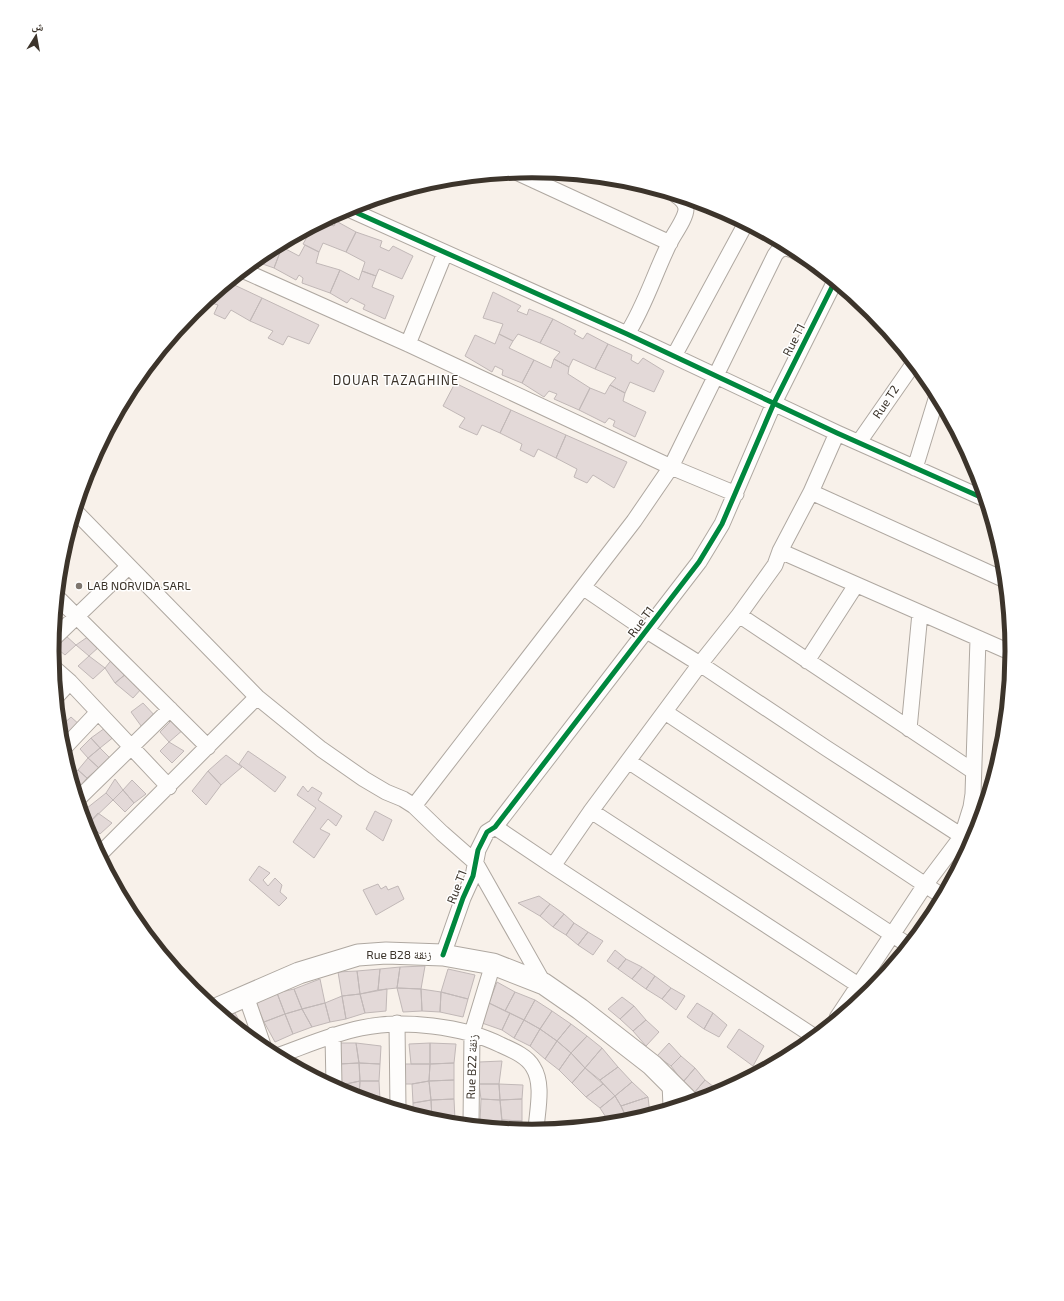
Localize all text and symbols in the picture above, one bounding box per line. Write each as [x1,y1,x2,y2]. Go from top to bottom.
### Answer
north arrow [16,16,56,56]
text: ش [31,18,45,35]
street label: Rue T1 [779,321,807,358]
district label: DOUAR TAZAGHINE [333,372,459,388]
street label: Rue T2 [869,382,901,421]
place label: LAB NORVIDA SARL [87,578,191,592]
marker: LAB NORVIDA SARL [74,581,84,591]
street label: Rue T1 [624,603,656,640]
street label: Rue T1 [443,868,469,905]
street label: Rue B28 زنقة [366,947,432,961]
street label: Rue B22 زنقة [463,1034,479,1100]

